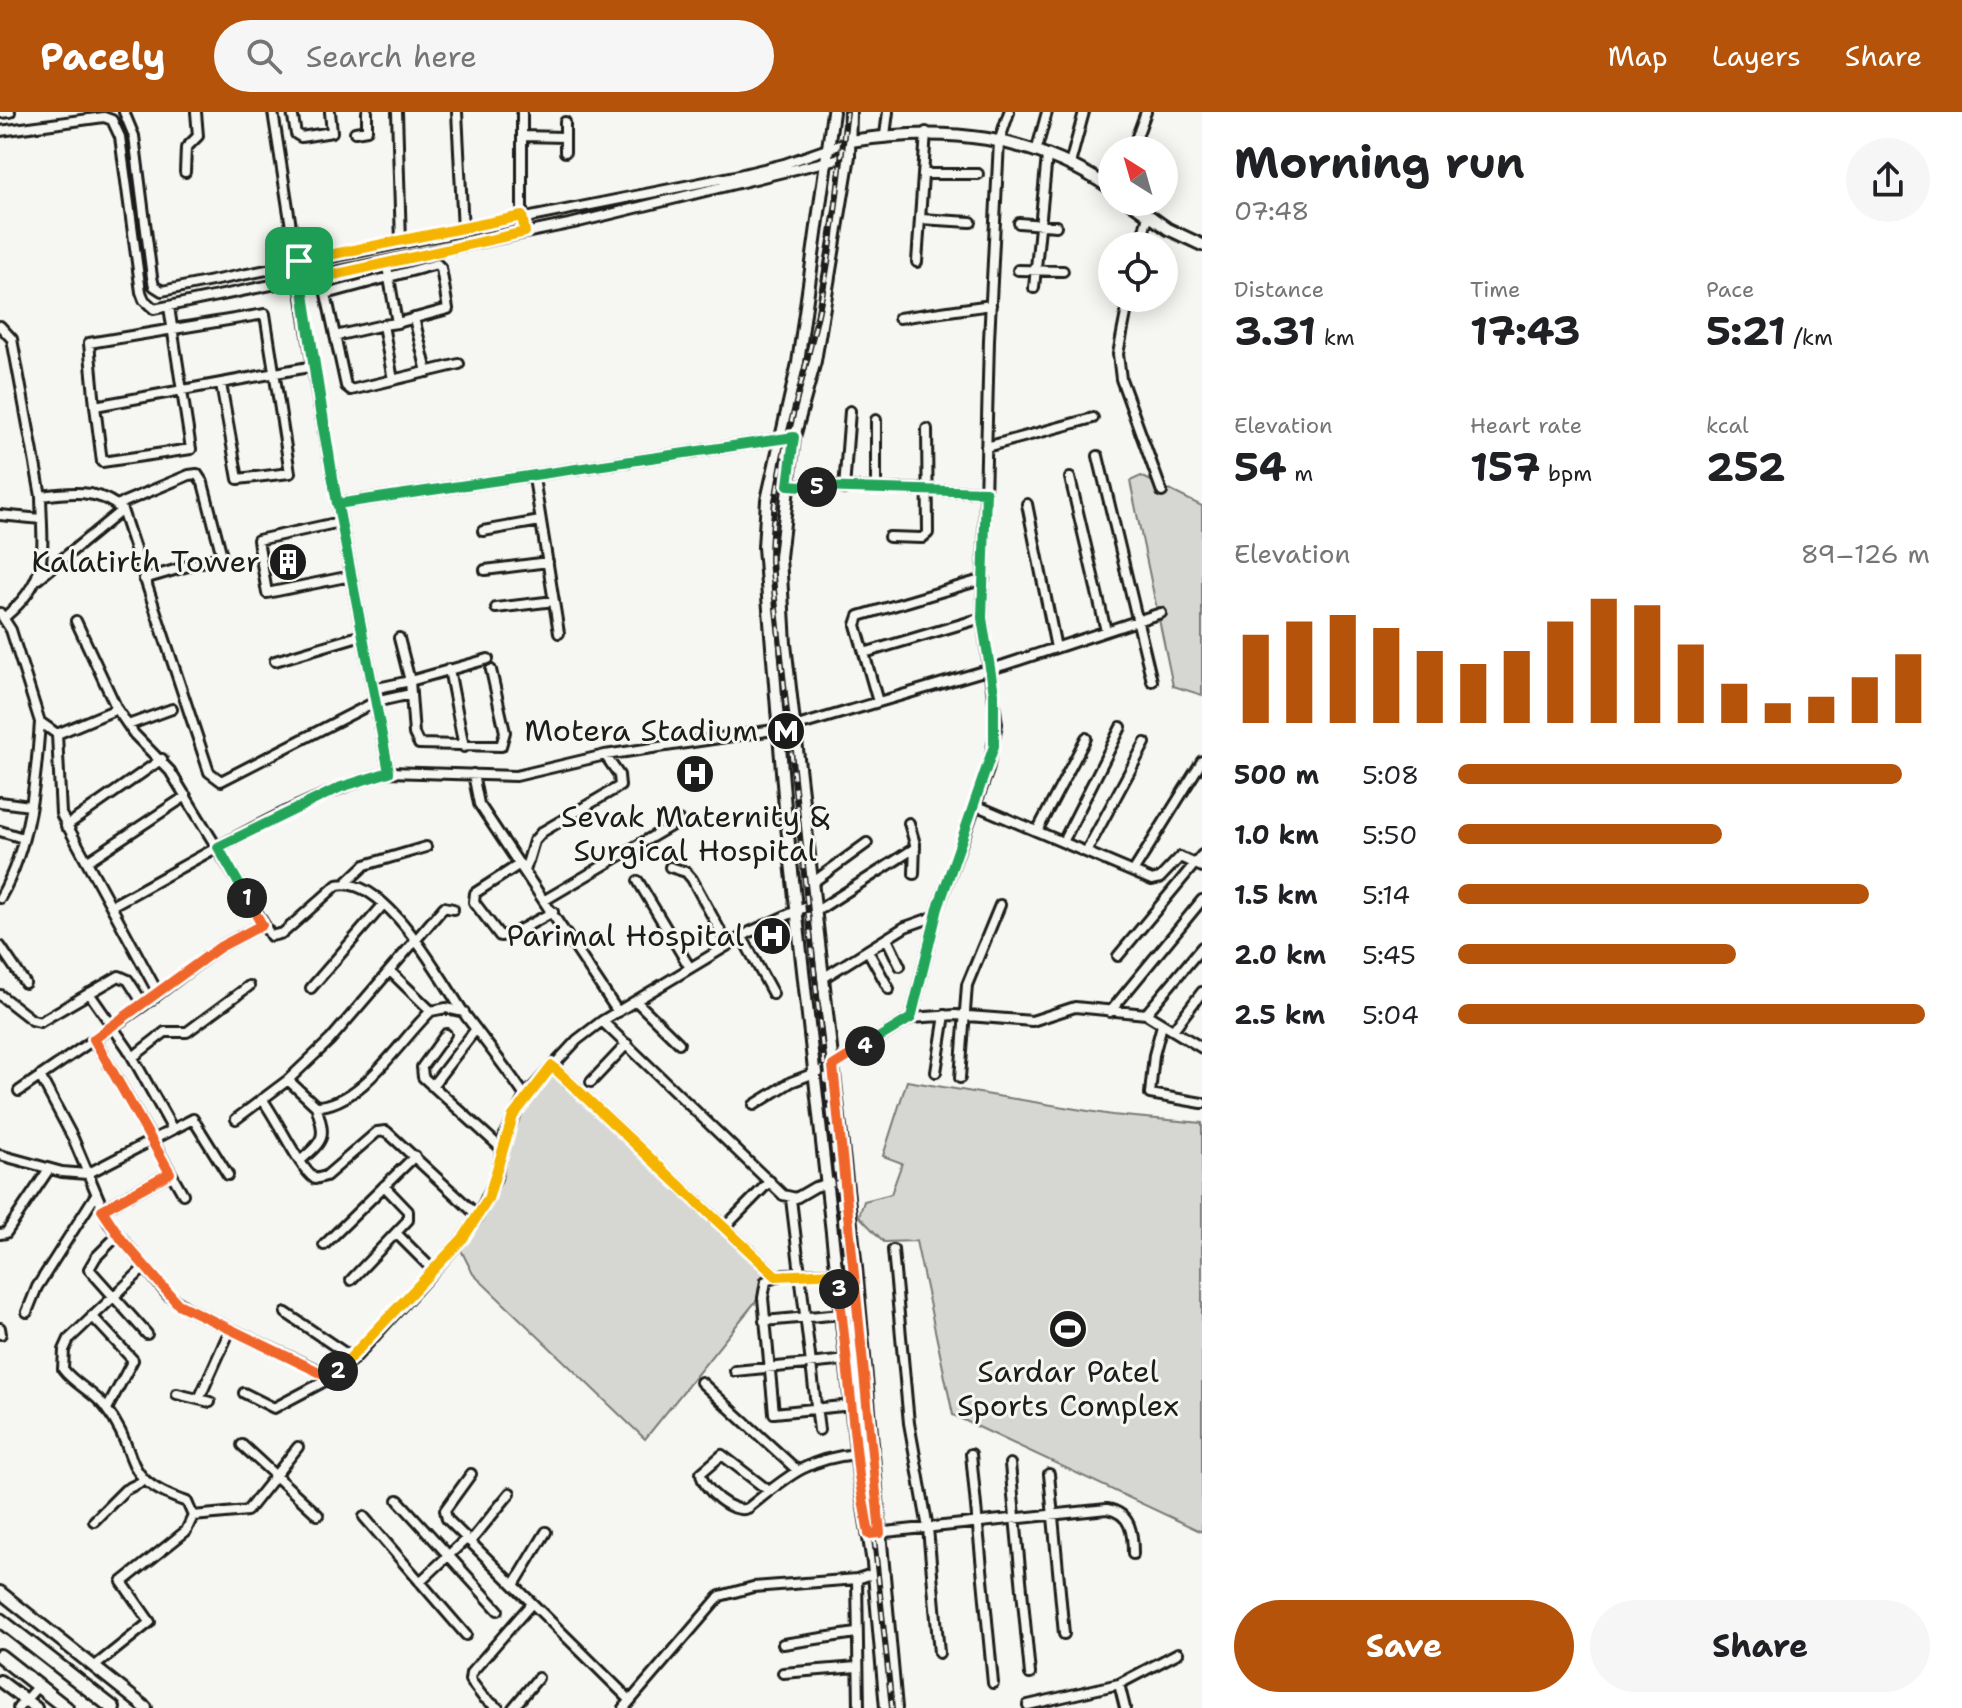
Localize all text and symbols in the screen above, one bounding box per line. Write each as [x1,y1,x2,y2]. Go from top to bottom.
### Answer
search box [214,20,774,92]
text: Pacely [40,31,166,82]
icon: search [242,34,286,78]
text: Search here [306,36,477,77]
text: Map [1608,37,1668,75]
text: Layers [1712,37,1801,75]
text: Share [1845,37,1922,75]
text: Morning run [1234,133,1525,192]
north arrow [1098,136,1178,216]
map controls [1098,136,1178,312]
button: share [1846,138,1930,222]
text: 07:48 [1234,193,1309,228]
pin [265,227,333,295]
button: locate [1098,232,1178,312]
icon: arrive [277,239,321,283]
text: Distance [1234,275,1324,304]
text: Time [1470,275,1520,304]
text: Pace [1706,275,1754,304]
text: 3.31 [1234,304,1316,358]
text: 17:43 [1470,304,1581,358]
text: 5:21 [1706,304,1786,358]
text: km [1316,323,1355,352]
text: /km [1786,323,1833,352]
text: Elevation [1234,411,1332,440]
text: Heart rate [1470,411,1582,440]
text: kcal [1706,411,1749,440]
text: 54 [1234,440,1287,494]
text: 157 [1470,440,1540,494]
text: 252 [1706,440,1786,494]
text: m [1287,459,1313,488]
text: bpm [1540,459,1592,488]
pin: 5 [797,467,837,507]
text: 5 [810,472,824,501]
text: Elevation [1234,536,1350,571]
text: 89–126 m [1801,536,1930,571]
place label: Kalatirth Tower [31,541,260,582]
building icon: Kalatirth Tower [267,541,309,583]
place label: Motera Stadium [524,710,758,751]
metro station icon: Motera Stadium [765,710,807,752]
hospital icon: Sevak Maternity & Surgical Hospital [674,753,716,795]
text: 500 m [1234,757,1319,792]
text: 5:08 [1362,757,1419,792]
place label: Sevak Maternity & Surgical Hospital [561,796,830,871]
text: 1.0 km [1234,817,1319,852]
text: 5:50 [1362,817,1417,852]
text: 1.5 km [1234,877,1318,912]
text: 5:14 [1362,877,1410,912]
pin: 1 [227,878,267,918]
text: 1 [242,883,252,912]
place label: Parimal Hospital [506,915,744,956]
hospital icon: Parimal Hospital [751,915,793,957]
text: 2.0 km [1234,937,1326,972]
text: 5:45 [1362,937,1416,972]
text: 2.5 km [1234,997,1325,1032]
text: 5:04 [1362,997,1419,1032]
pin: 4 [845,1026,885,1066]
text: 4 [857,1031,873,1060]
pin: 3 [819,1269,859,1309]
text: 3 [831,1274,847,1303]
sports icon: Sardar Patel Sports Complex [1047,1308,1089,1350]
pin: 2 [318,1351,358,1391]
place label: Sardar Patel Sports Complex [957,1351,1179,1426]
text: 2 [330,1356,346,1385]
button: Save [1234,1600,1574,1692]
button: Share [1590,1600,1930,1692]

